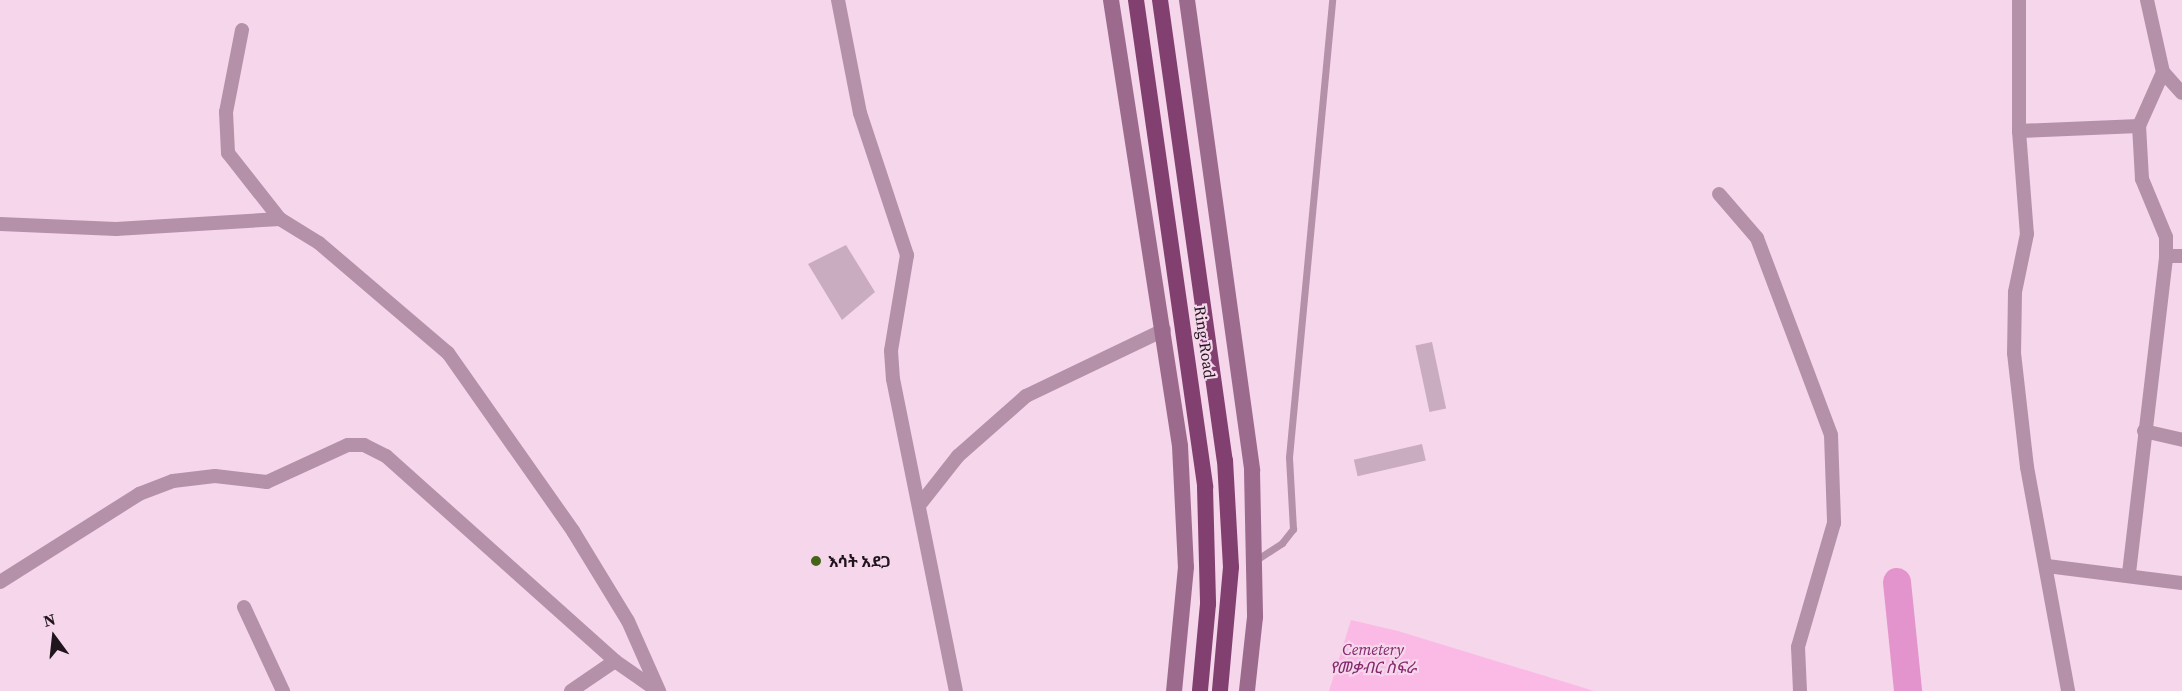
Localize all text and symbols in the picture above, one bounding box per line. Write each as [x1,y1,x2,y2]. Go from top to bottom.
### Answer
street label: Ring Road [1190,304,1220,380]
place label: እሳት አደጋ [828,551,891,571]
marker: እሳት አደጋ [809,554,823,568]
north arrow [24,607,84,667]
text: N [41,607,58,632]
park label: Cemetery የመቃብር ስፍራ [1330,639,1416,677]

